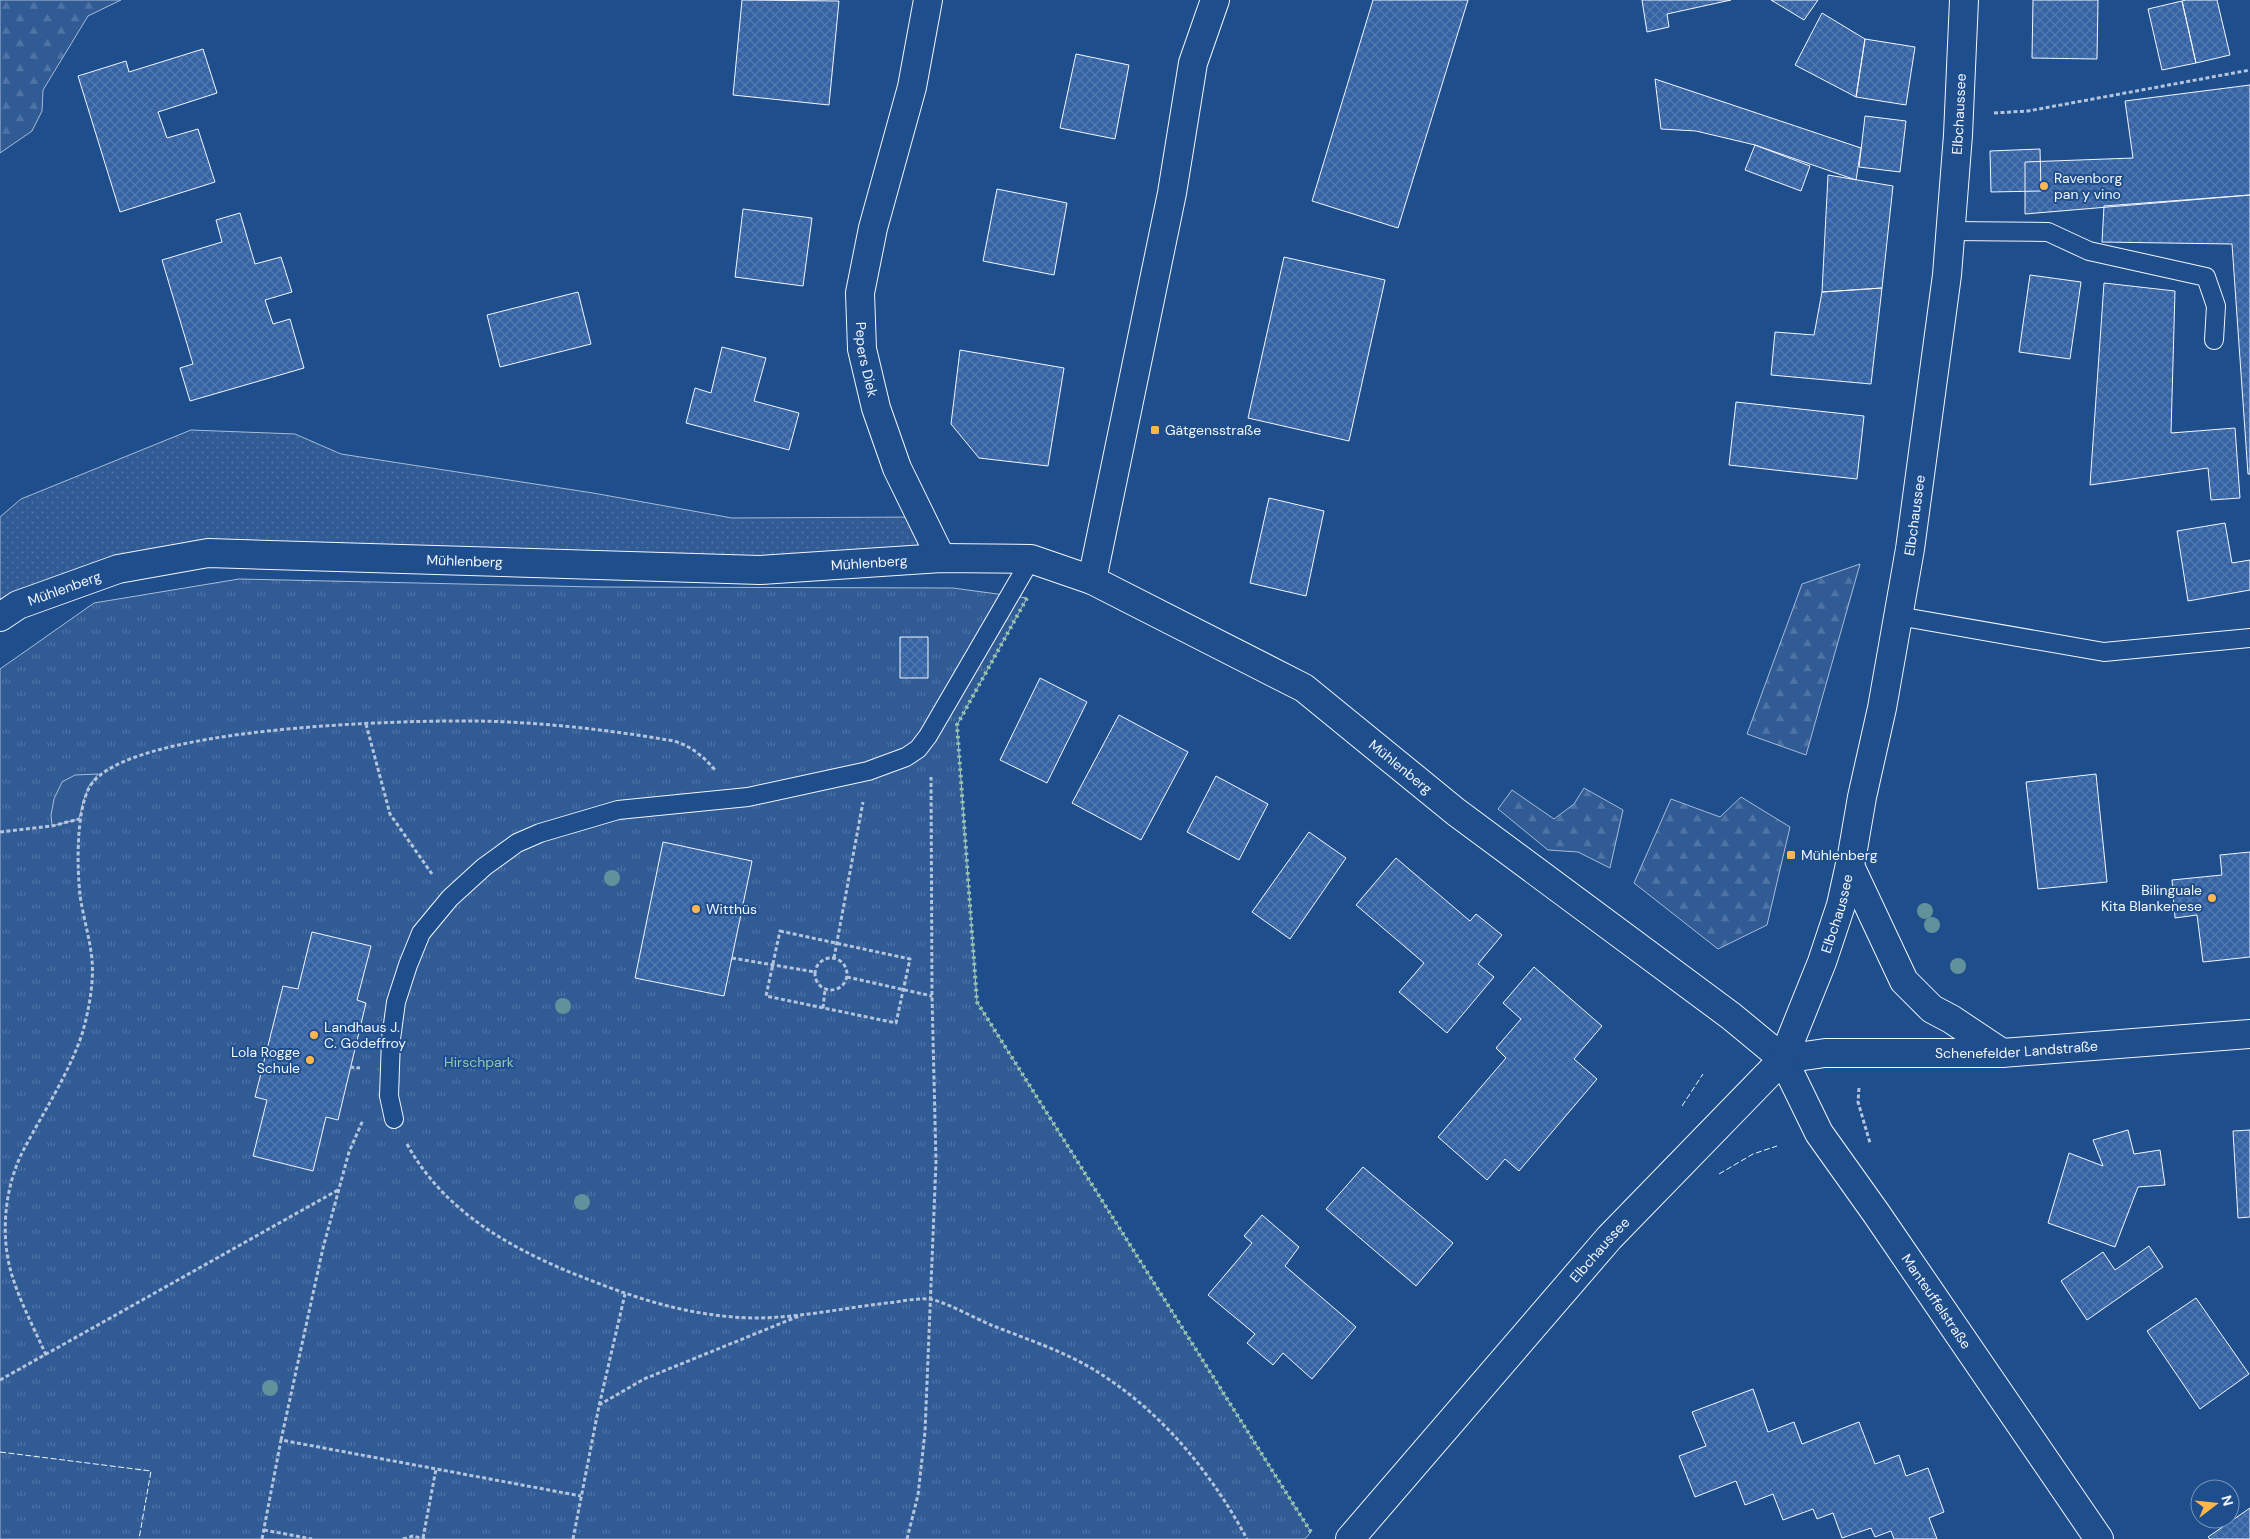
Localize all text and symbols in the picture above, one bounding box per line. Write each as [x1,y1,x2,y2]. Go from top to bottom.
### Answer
street label: Elbchaussee [1947,73,1970,155]
place label: Ravenborg pan y vino [2054,169,2123,203]
marker: Ravenborg pan y vino [2038,180,2050,192]
street label: Pepers Diek [852,321,882,399]
place label: Gätgensstraße [1165,421,1261,439]
marker: Gätgensstraße [1149,424,1161,436]
street label: Elbchaussee [1900,474,1929,557]
street label: Mühlenberg [426,551,503,571]
street label: Mühlenberg [830,551,908,574]
street label: Mühlenberg [25,567,104,610]
street label: Mühlenberg [1365,736,1436,798]
place label: Mühlenberg [1801,846,1878,864]
marker: Mühlenberg [1785,849,1797,861]
street label: Elbchaussee [1817,872,1857,955]
place label: Bilinguale Kita Blankenese [2101,881,2202,915]
marker: Bilinguale Kita Blankenese [2206,892,2218,904]
place label: Witthüs [706,900,757,918]
marker: Witthüs [690,903,702,915]
place label: Landhaus J. C. Godeffroy [324,1018,406,1052]
marker: Landhaus J. C. Godeffroy [308,1029,320,1041]
street label: Schenefelder Landstraße [1935,1037,2099,1062]
place label: Lola Rogge Schule [231,1043,300,1077]
park label: Hirschpark [444,1053,514,1071]
marker: Lola Rogge Schule [304,1054,316,1066]
street label: Elbchaussee [1566,1213,1633,1286]
street label: Manteuffelstraße [1898,1250,1975,1352]
north arrow [2190,1479,2240,1529]
text: N [2217,1493,2238,1508]

